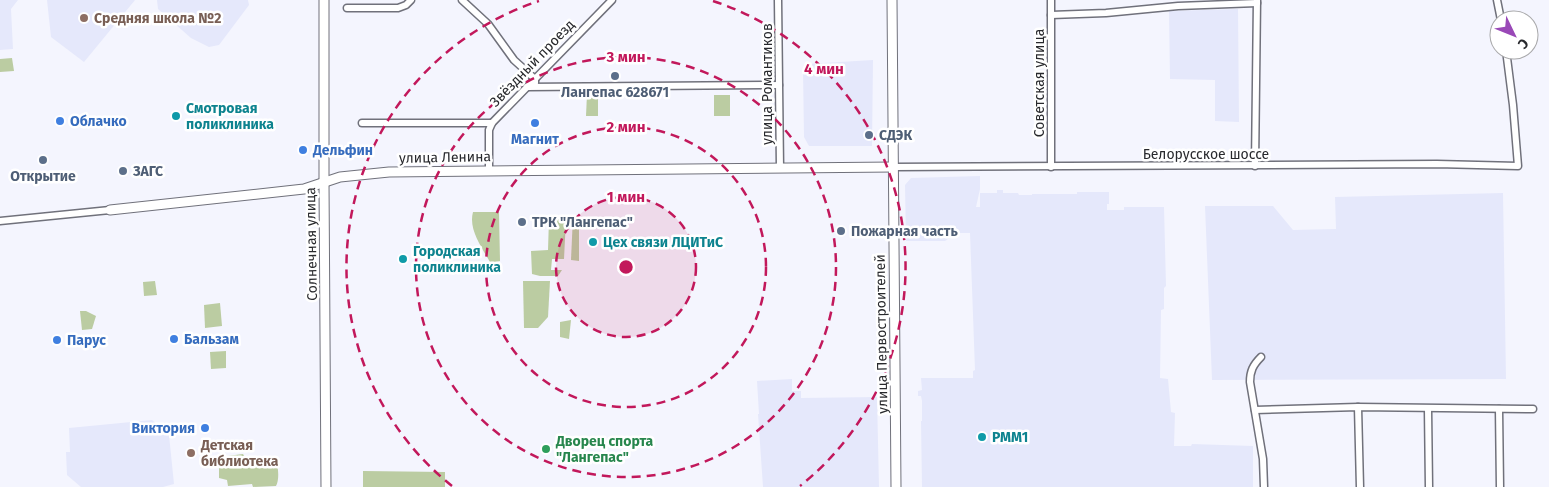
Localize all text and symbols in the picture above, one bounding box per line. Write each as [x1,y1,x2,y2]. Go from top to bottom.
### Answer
place label: Средняя школа №2 [94,10,221,27]
north arrow [1489,10,1539,60]
marker: Средняя школа №2 [78,12,90,24]
street label: Звёздный проезд [486,16,578,110]
street label: улица Романтиков [759,23,776,145]
street label: Советская улица [1031,29,1048,137]
text: С [1514,35,1532,52]
text: 3 мин [605,48,646,66]
text: 4 мин [804,60,844,78]
marker: Лангепас 628671 [609,70,621,82]
place label: Лангепас 628671 [561,84,669,101]
place label: Смотровая поликлиника [186,100,274,133]
marker: Смотровая поликлиника [170,110,182,122]
place label: Облачко [70,113,127,130]
marker: Облачко [54,115,66,127]
marker: Магнит [529,117,541,129]
text: 2 мин [606,118,646,136]
place label: СДЭК [879,127,912,144]
marker: СДЭК [863,129,875,141]
place label: Магнит [511,131,559,148]
place label: Дельфин [312,142,373,159]
marker: Дельфин [297,144,309,156]
street label: Белорусское шоссе [1143,146,1269,163]
street label: улица Ленина [399,148,491,167]
marker: Открытие [37,154,49,166]
place label: ЗАГС [132,163,163,180]
marker: ЗАГС [117,165,129,177]
place label: Открытие [10,168,76,185]
street label: Солнечная улица [302,187,321,301]
text: 1 мин [607,188,645,206]
place label: ТРК "Лангепас" [532,214,633,231]
marker: ТРК "Лангепас" [516,216,528,228]
place label: Пожарная часть [851,223,958,240]
marker: Пожарная часть [835,225,847,237]
place label: Цех связи ЛЦИТиС [603,234,723,251]
marker: Цех связи ЛЦИТиС [587,236,599,248]
place label: Городская поликлиника [413,243,501,276]
marker: Городская поликлиника [397,253,409,265]
street label: улица Первостроителей [872,254,891,414]
centre of rings [617,258,635,276]
place label: Бальзам [184,331,239,348]
place label: Парус [67,332,106,349]
marker: Бальзам [168,333,180,345]
marker: Парус [51,334,63,346]
place label: Виктория [132,420,195,437]
marker: Виктория [199,422,211,434]
place label: РММ1 [992,429,1028,446]
marker: РММ1 [976,431,988,443]
place label: Дворец спорта "Лангепас" [555,433,654,466]
place label: Детская библиотека [200,437,279,470]
marker: Дворец спорта "Лангепас" [540,443,552,455]
marker: Детская библиотека [185,447,197,459]

